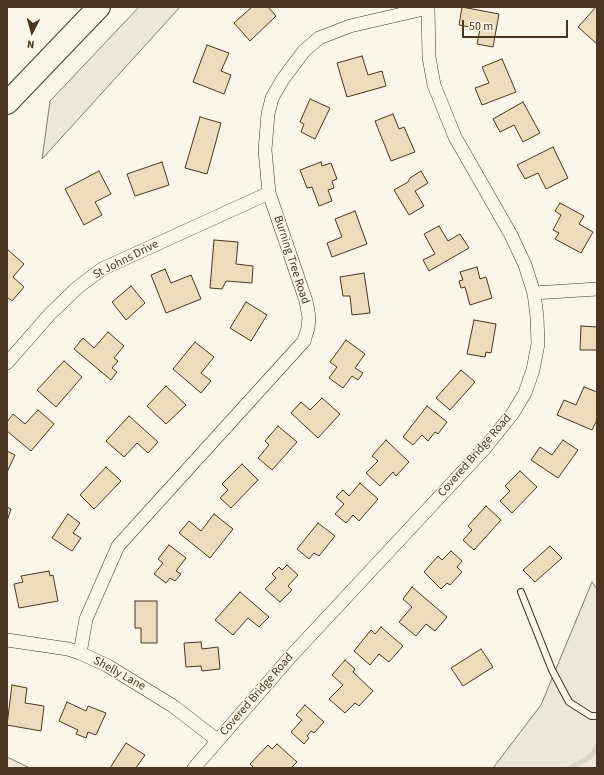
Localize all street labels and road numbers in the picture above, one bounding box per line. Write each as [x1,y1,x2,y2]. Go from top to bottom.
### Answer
street label: Burning Tree Road [270,214,312,306]
street label: St Johns Drive [91,237,161,283]
street label: Covered Bridge Road [435,412,515,500]
street label: Covered Bridge Road [217,651,297,739]
street label: Shelly Lane [90,654,148,694]

